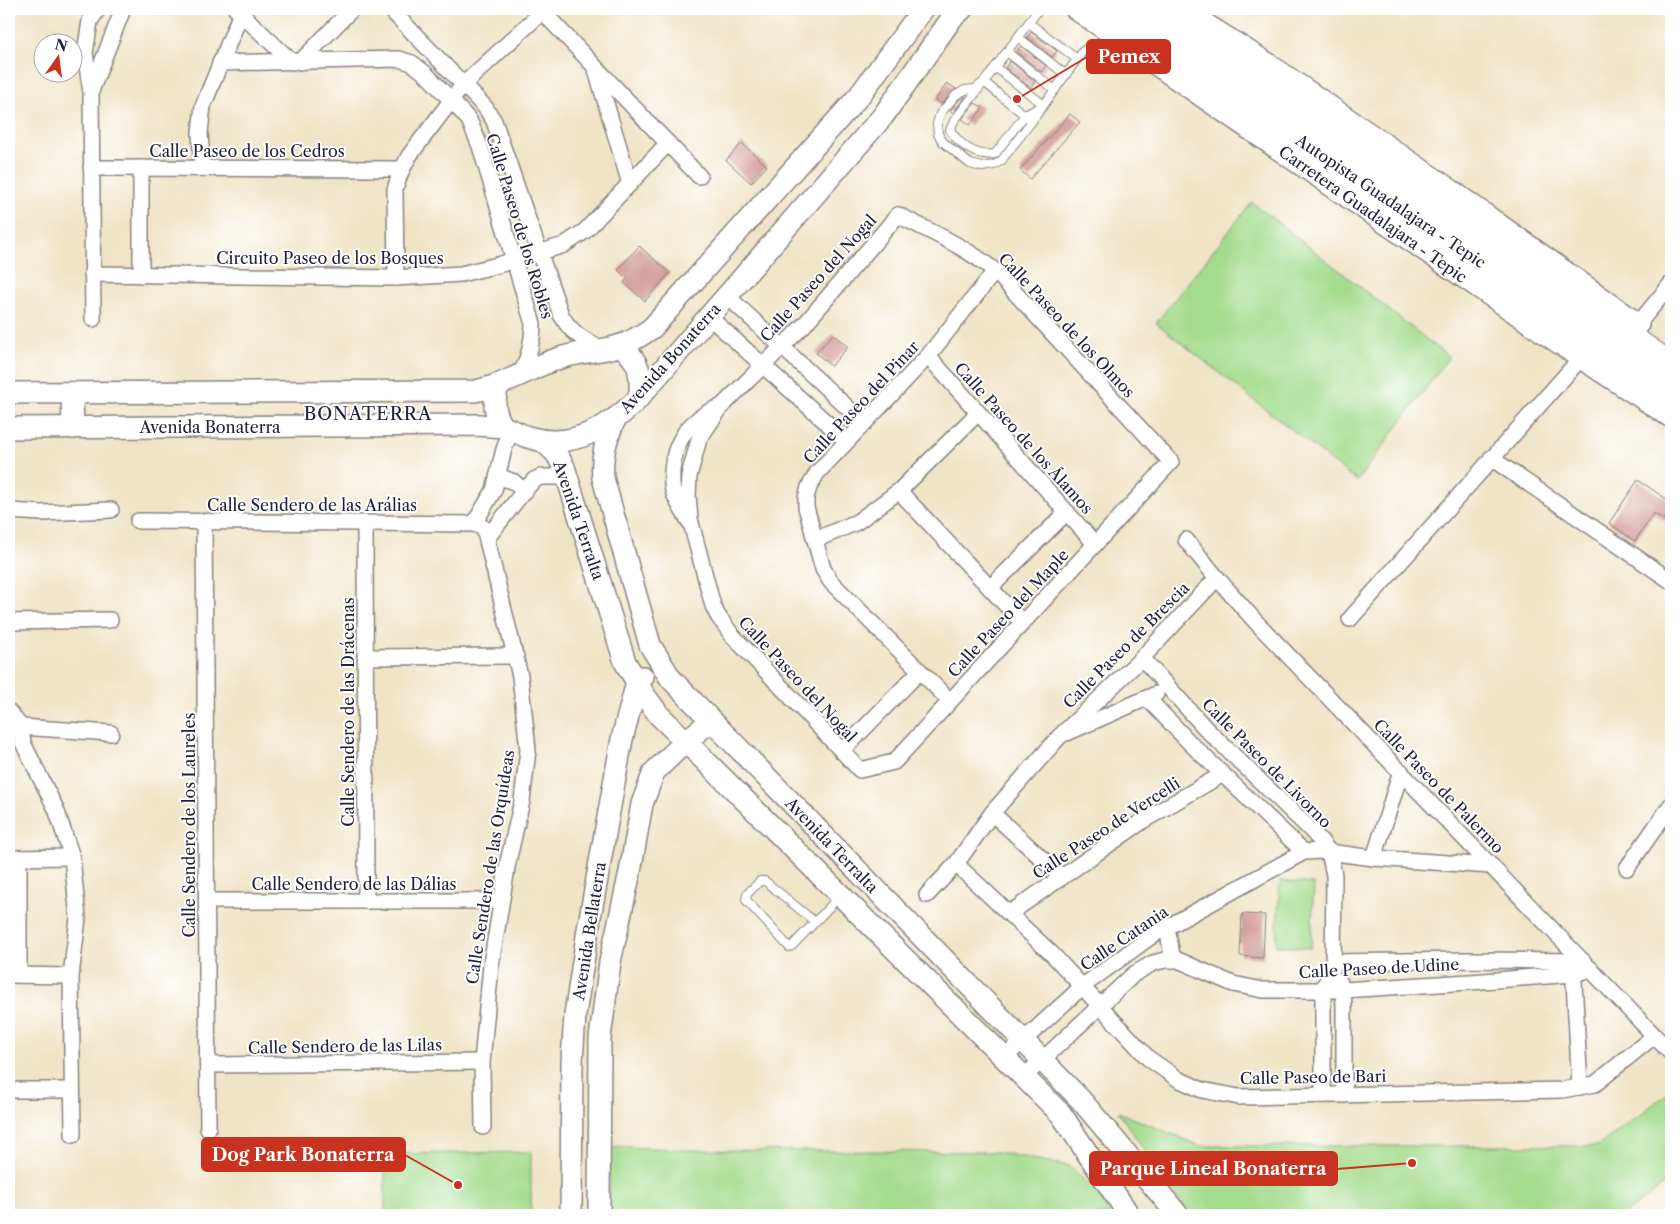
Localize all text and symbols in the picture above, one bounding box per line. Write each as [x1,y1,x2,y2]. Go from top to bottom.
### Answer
north arrow [32,32,82,82]
text: N [53,35,69,56]
callout: Pemex [1087,40,1170,73]
text: Pemex [1098,46,1160,68]
street label: Autopista Guadalajara - Tepic [1291,129,1490,272]
street label: Calle Paseo de los Robles [482,131,558,321]
street label: Calle Paseo de los Cedros [149,141,345,161]
street label: Carretera Guadalajara - Tepic [1275,141,1471,287]
street label: Calle Paseo del Nogal [756,210,881,346]
street label: Circuito Paseo de los Bosques [216,248,444,268]
street label: Calle Paseo de los Olmos [995,248,1139,402]
street label: Avenida Bonaterra [615,298,725,418]
street label: Calle Paseo del Pinar [799,336,923,468]
street label: Calle Paseo de los Álamos [951,358,1097,518]
district label: BONATERRA [304,403,432,425]
street label: Avenida Bonaterra [138,417,281,437]
street label: Avenida Terralta [549,457,609,583]
street label: Calle Sendero de las Arálias [207,495,417,515]
street label: Calle Paseo del Maple [943,545,1073,681]
street label: Calle Paseo de Brescia [1059,577,1194,712]
street label: Calle Sendero de las Drácenas [338,597,358,827]
street label: Calle Paseo del Nogal [735,612,861,746]
street label: Calle Paseo de Livorno [1198,694,1336,832]
street label: Calle Sendero de los Laureles [179,712,199,938]
street label: Calle Paseo de Palermo [1370,715,1509,858]
street label: Calle Sendero de las Orquídeas [462,748,518,986]
street label: Calle Paseo de Vercelli [1028,773,1184,883]
street label: Avenida Terralta [781,792,883,897]
street label: Avenida Bellaterra [568,860,610,1003]
street label: Calle Sendero de las Dálias [251,874,457,894]
street label: Calle Catania [1076,901,1172,975]
street label: Calle Paseo de Udine [1298,954,1460,982]
street label: Calle Sendero de las Lilas [248,1034,442,1058]
street label: Calle Paseo de Bari [1240,1066,1387,1088]
callout: Dog Park Bonaterra [202,1138,405,1171]
text: Dog Park Bonaterra [212,1144,395,1166]
callout: Parque Lineal Bonaterra [1090,1152,1337,1185]
text: Parque Lineal Bonaterra [1100,1158,1327,1180]

